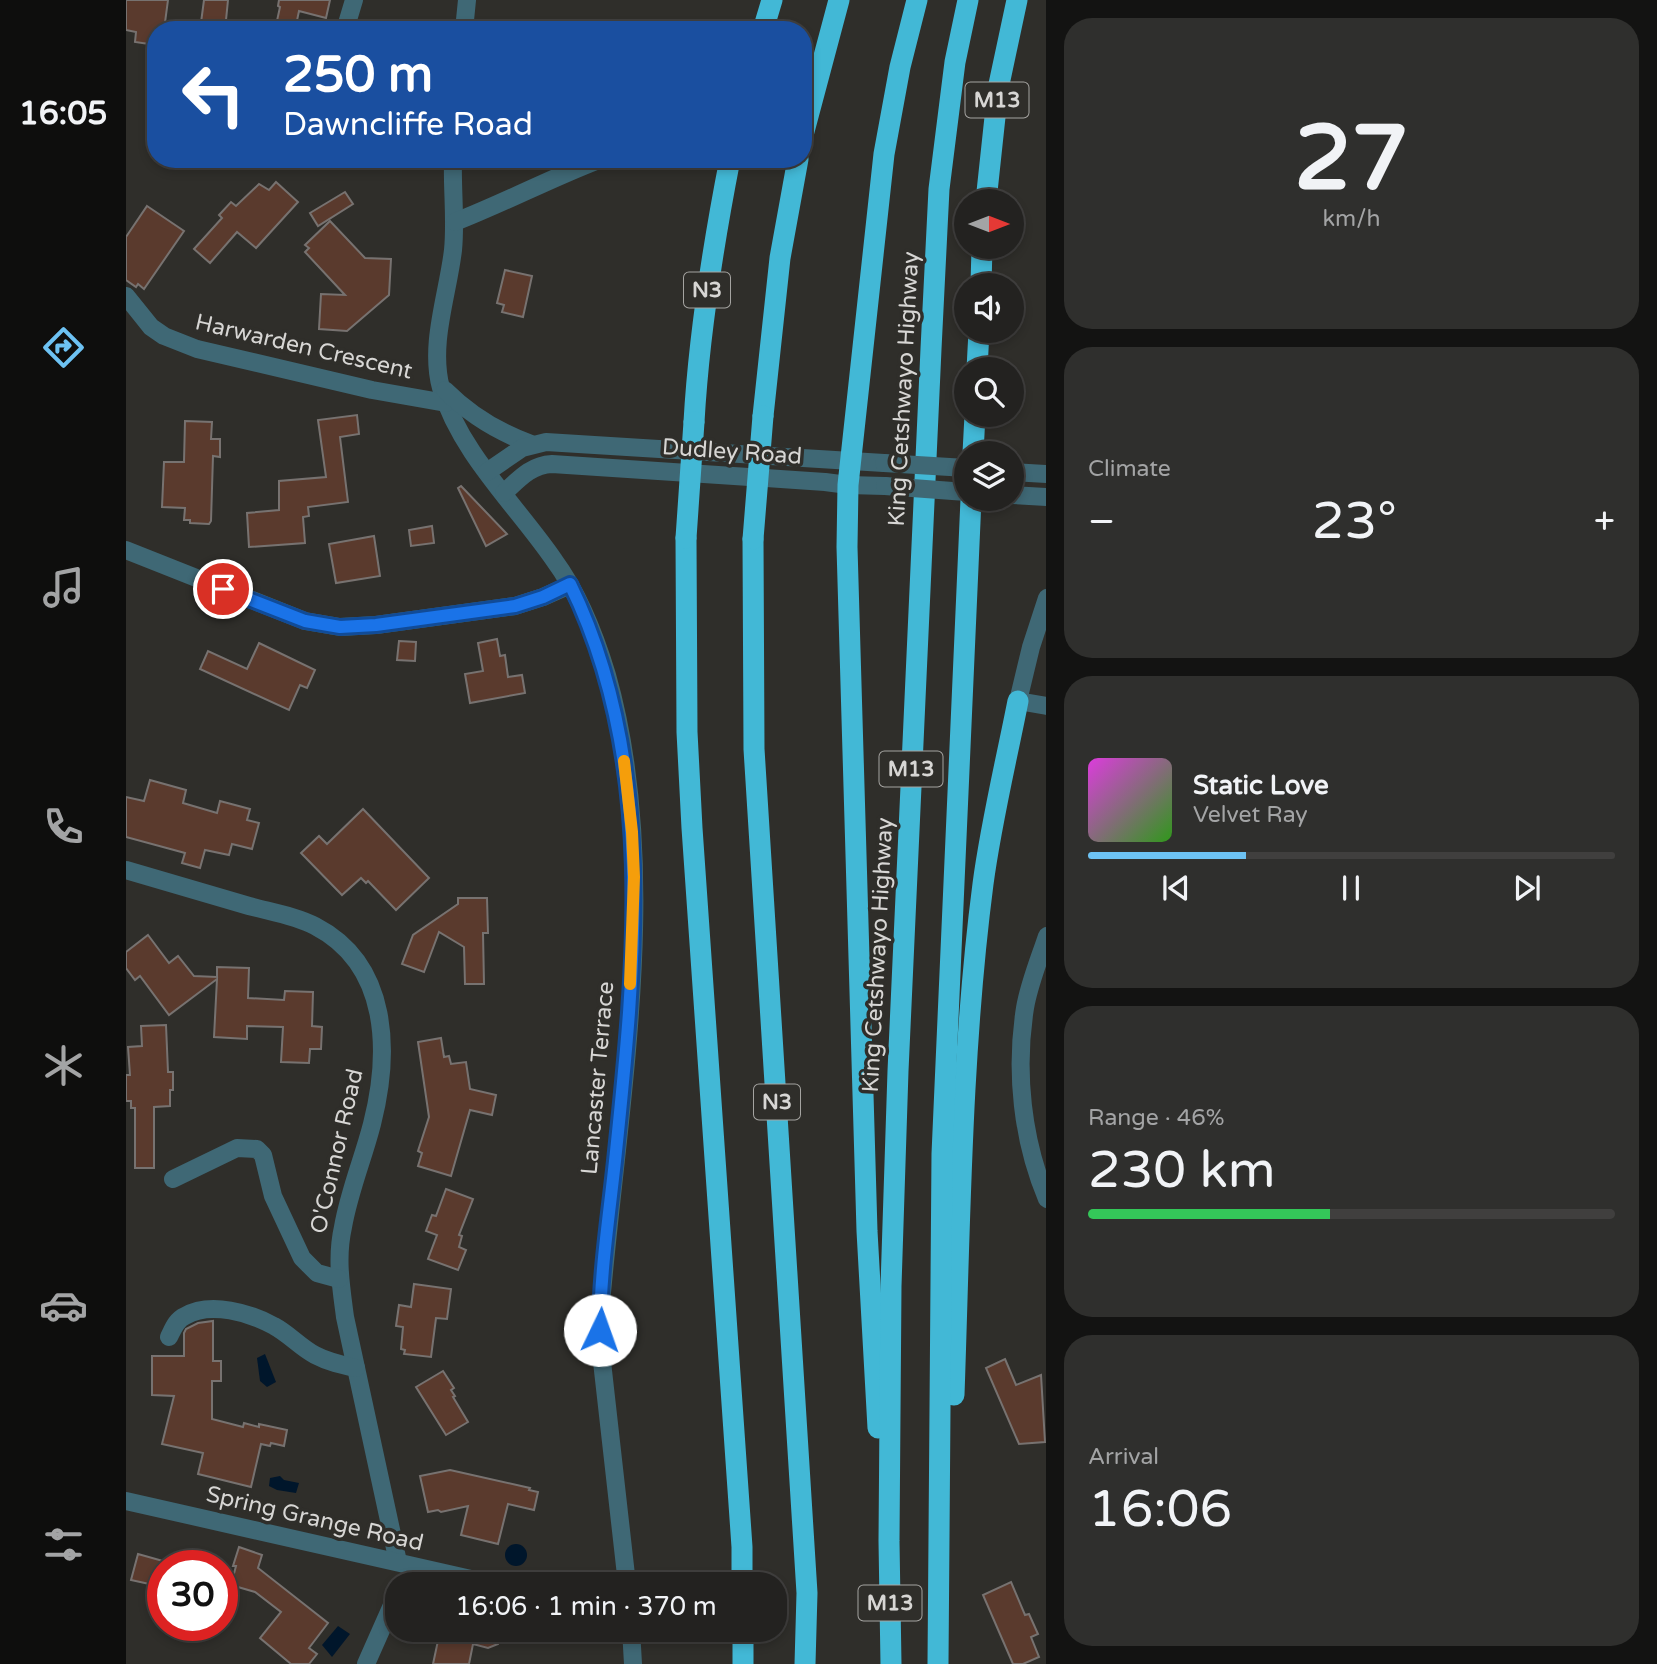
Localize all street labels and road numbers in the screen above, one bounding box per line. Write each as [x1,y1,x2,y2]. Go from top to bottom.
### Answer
road number: M13 [966,82,1029,118]
street label: King Cetshwayo Highway [883,251,925,527]
road number: N3 [684,272,730,308]
street label: Harwarden Crescent [192,308,415,386]
street label: Dudley Road [661,433,803,471]
road number: M13 [880,752,942,786]
street label: King Cetshwayo Highway [857,817,899,1093]
street label: Lancaster Terrace [576,980,620,1176]
street label: O'Connor Road [304,1066,370,1236]
road number: N3 [754,1084,800,1120]
street label: Spring Grange Road [203,1480,426,1558]
road number: M13 [858,1586,922,1620]

